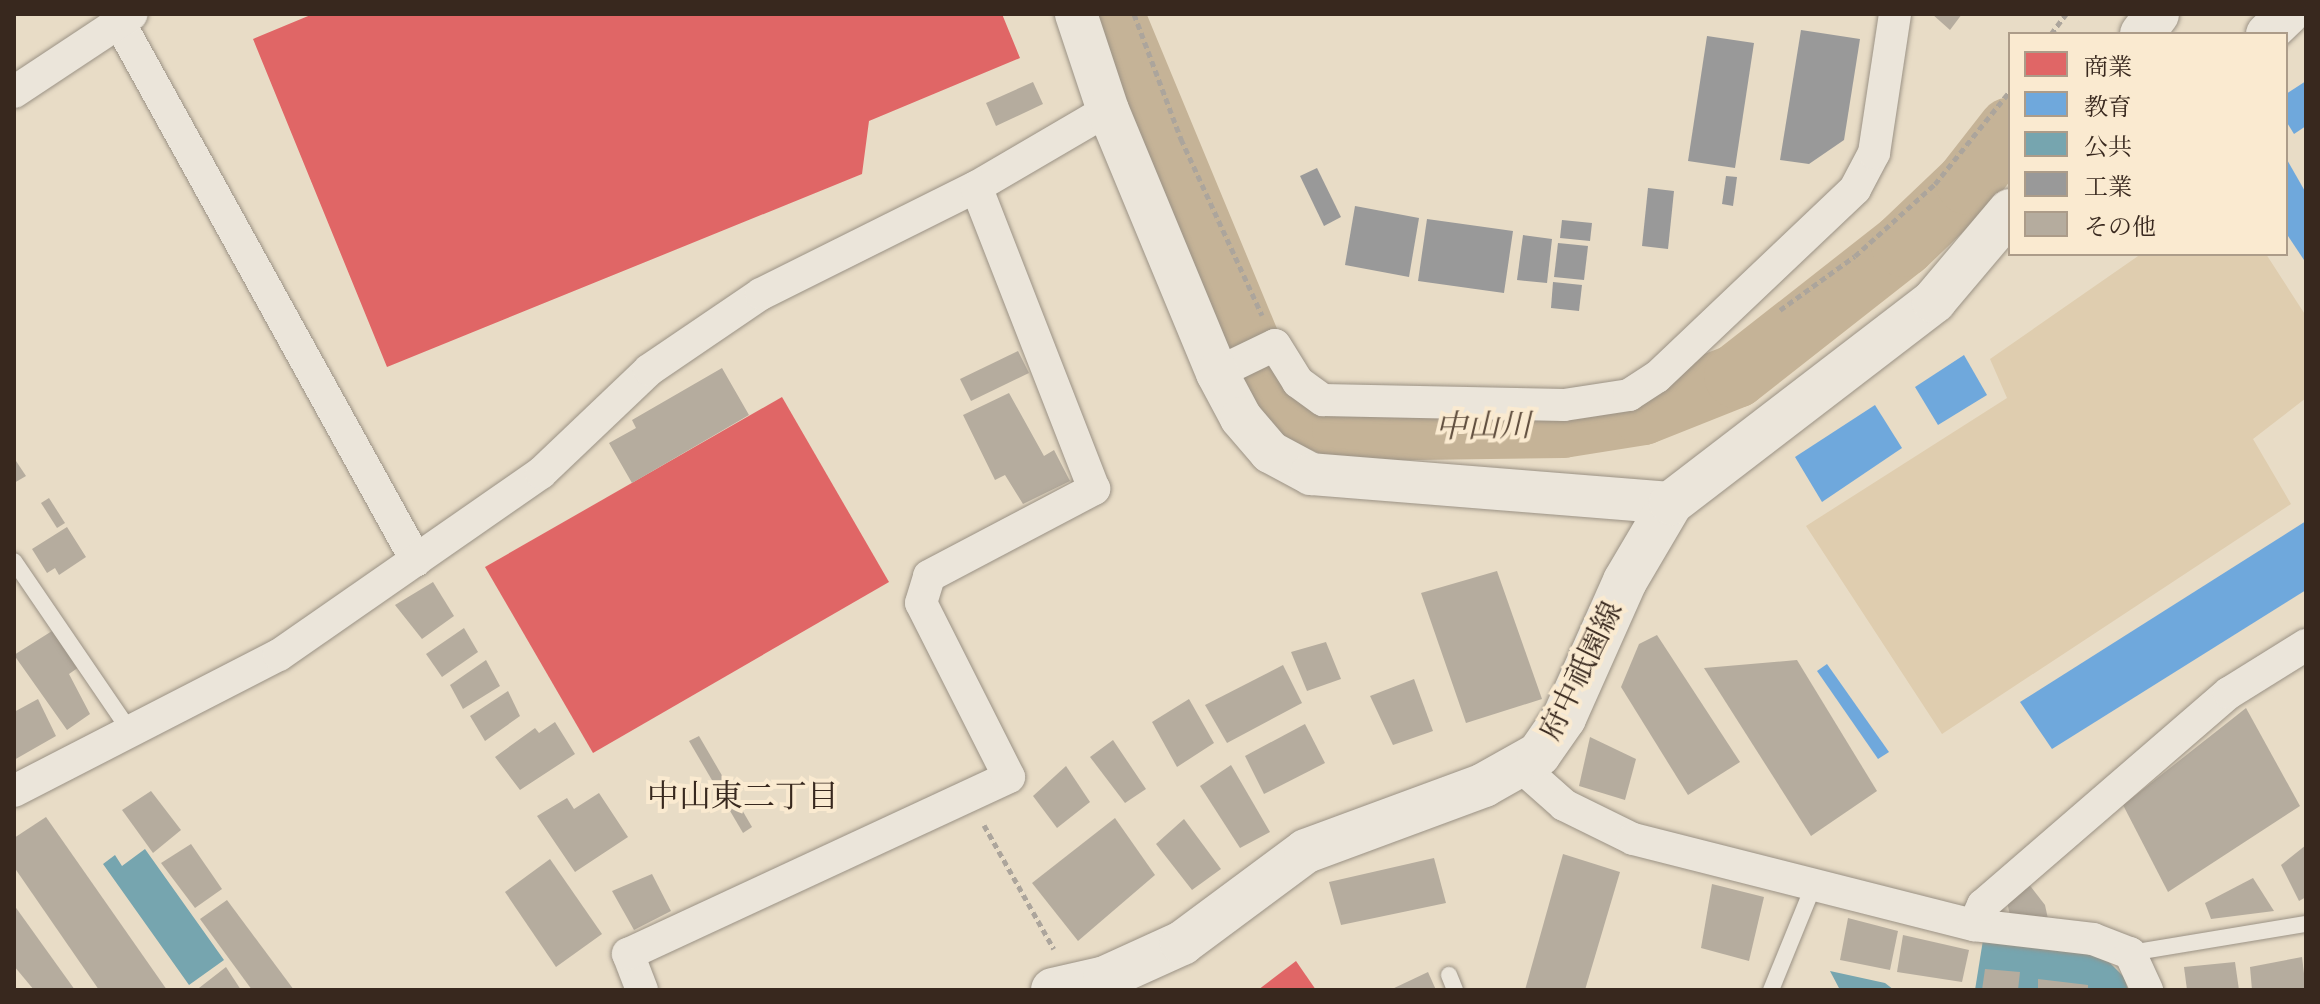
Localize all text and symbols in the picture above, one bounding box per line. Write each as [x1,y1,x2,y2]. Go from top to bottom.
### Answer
legend [2008,32,2288,256]
text: 商業 [2084,52,2132,82]
text: 教育 [2084,92,2132,122]
text: 公共 [2084,132,2132,162]
text: 工業 [2084,172,2132,202]
text: その他 [2084,212,2156,242]
water label: 中山川 [1435,407,1531,447]
street label: 府中祇園線 [1532,596,1630,746]
district label: 中山東二丁目 [647,778,839,816]

